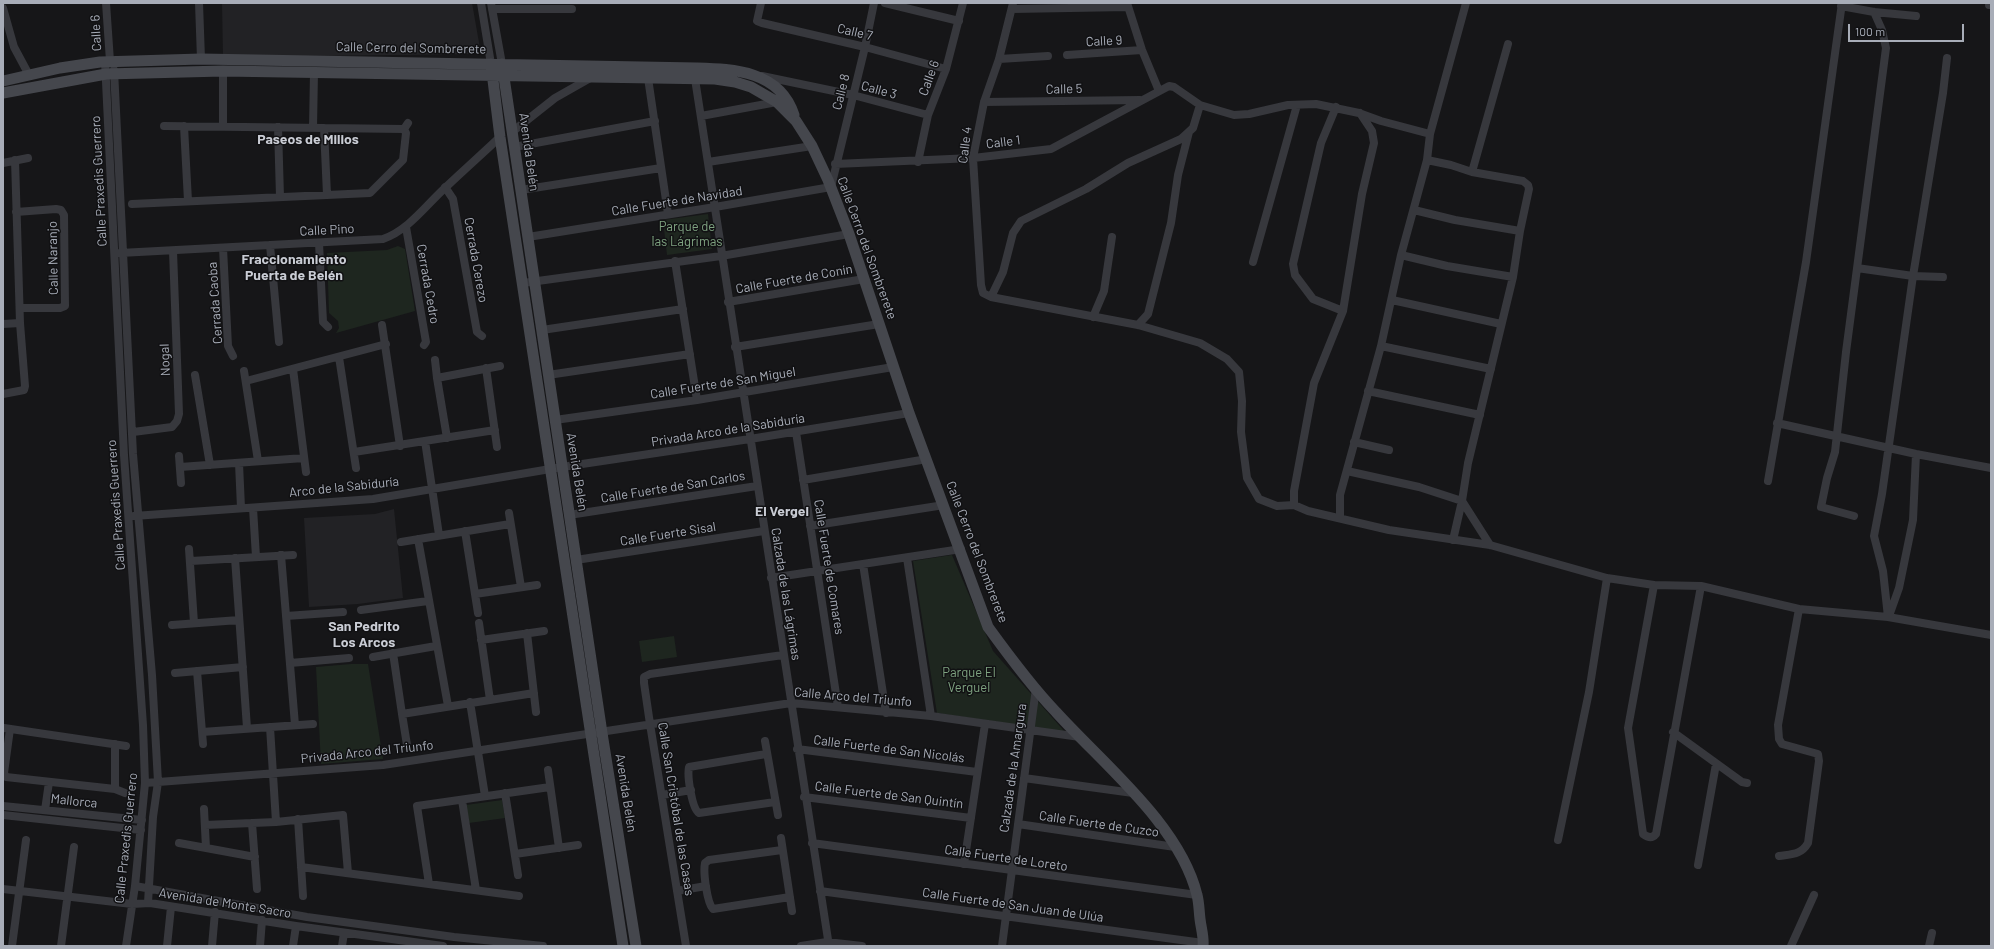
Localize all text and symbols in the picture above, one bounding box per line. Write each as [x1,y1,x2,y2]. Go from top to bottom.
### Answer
street label: Calle 6 [87,14,105,52]
scale bar [1850,16,1966,42]
street label: Calle 7 [836,20,874,44]
text: 100 m [1855,24,1885,38]
street label: Calle 9 [1085,32,1123,50]
street label: Calle Cerro del Sombrerete [336,39,486,57]
street label: Calle 6 [915,58,943,98]
street label: Calle 8 [829,72,853,112]
street label: Calle 3 [859,78,899,102]
street label: Calle 5 [1046,81,1082,97]
street label: Avenida Belén [516,112,542,192]
street label: Calle Praxedis Guerrero [88,115,110,247]
street label: Calle 4 [955,126,975,164]
district label: Paseos de Milios [257,131,359,147]
street label: Calle 1 [985,132,1021,152]
street label: Calle Cerro del Sombrerete [834,175,900,321]
street label: Calle Fuerte de Navidad [610,183,744,219]
street label: Cerrada Cerezo [461,216,491,304]
park label: Parque de las Lágrimas [651,219,723,250]
street label: Calle Naranjo [45,221,61,295]
street label: Calle Pino [299,221,355,239]
street label: Cerrada Cedro [413,243,443,325]
district label: Fraccionamiento Puerta de Belén [241,251,347,284]
street label: Cerrada Caoba [204,261,226,345]
street label: Calle Fuerte de Conín [734,261,854,297]
street label: Nogal [157,344,173,376]
street label: Calle Fuerte de San Miguel [649,364,797,402]
street label: Privada Arco de la Sabiduría [650,410,806,450]
street label: Avenida Belén [563,432,591,512]
street label: Calle Praxedis Guerrero [104,439,128,571]
street label: Calle Fuerte de San Carlos [600,468,746,506]
street label: Arco de la Sabiduría [288,473,400,501]
street label: Calle Cerro del Sombrerete [943,479,1011,625]
street label: Calle Fuerte de Comares [811,498,847,636]
district label: El Vergel [755,503,809,519]
street label: Calle Fuerte Sisal [619,519,717,549]
street label: Calzada de las Lágrimas [768,527,804,661]
district label: San Pedrito Los Arcos [328,618,400,650]
park label: Parque El Verguel [942,665,996,696]
street label: Calle Arco del Triunfo [793,684,913,710]
street label: Calzada de la Amargura [996,702,1030,834]
street label: Calle San Cristóbal de las Casas [655,721,697,897]
street label: Calle Fuerte de San Nicolás [812,732,966,766]
street label: Privada Arco del Triunfo [300,737,434,767]
street label: Avenida Belén [612,753,640,833]
street label: Calle Praxedis Guerrero [111,772,141,904]
street label: Calle Fuerte de San Quintín [814,778,964,812]
street label: Mallorca [50,791,98,811]
street label: Calle Fuerte de Cuzco [1038,808,1160,840]
street label: Calle Fuerte de Loreto [943,842,1069,874]
street label: Avenida de Monte Sacro [158,885,292,921]
street label: Calle Fuerte de San Juan de Ulúa [921,885,1105,925]

